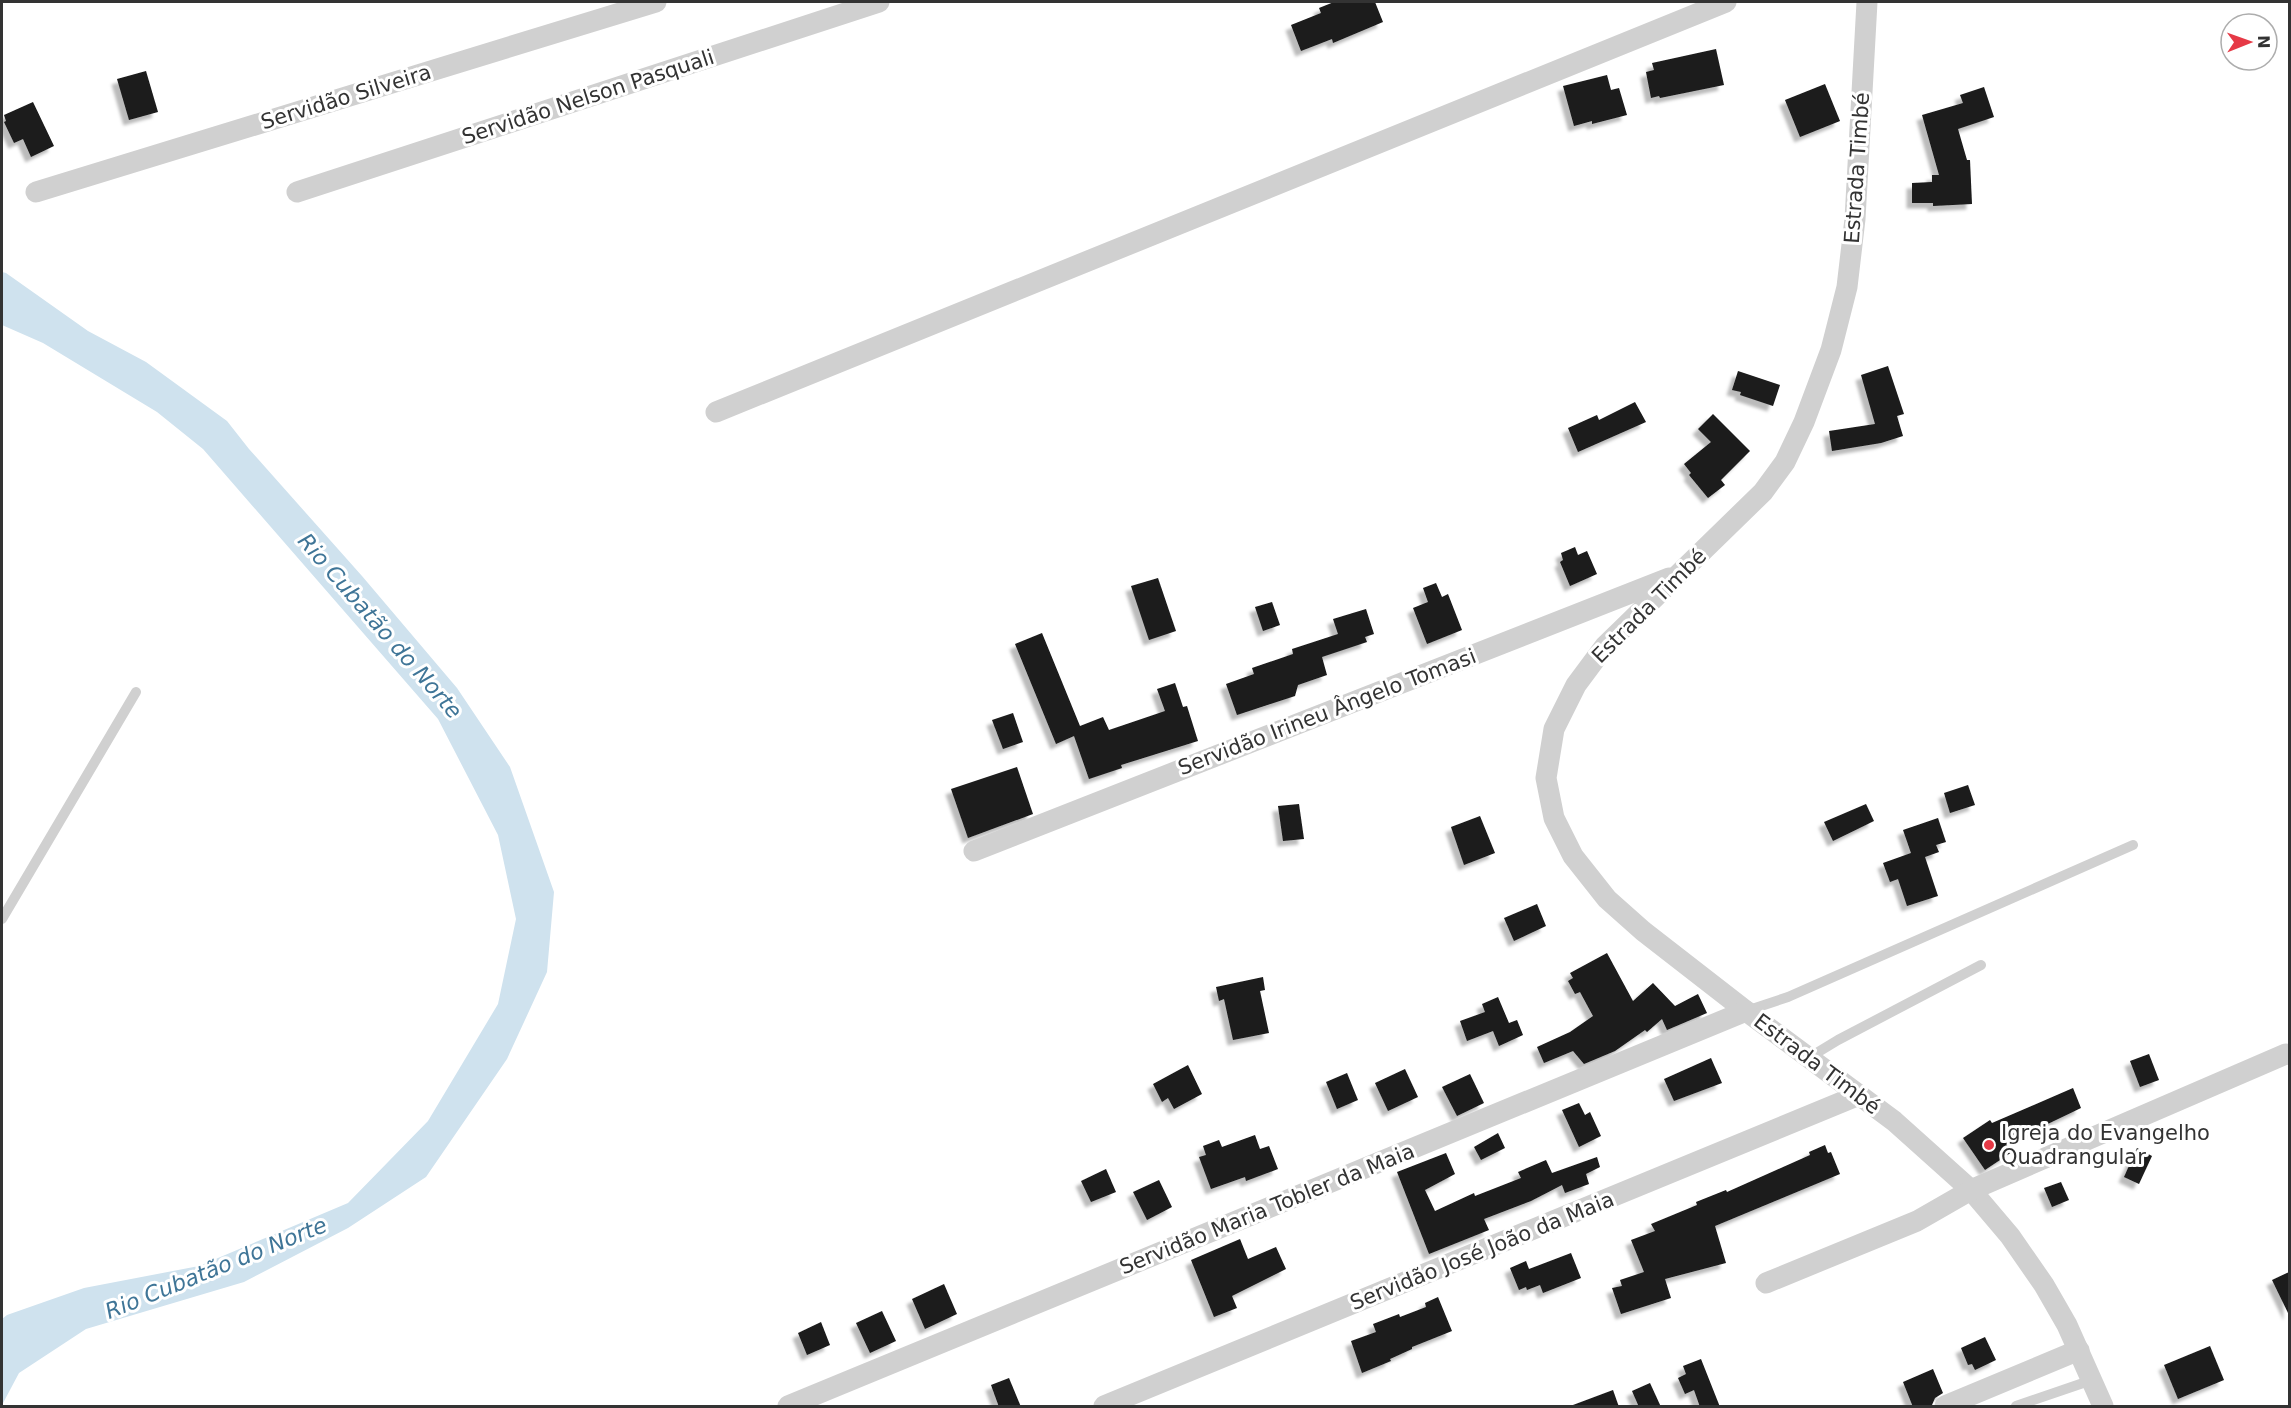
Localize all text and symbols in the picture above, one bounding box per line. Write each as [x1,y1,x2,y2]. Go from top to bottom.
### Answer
north arrow [2219,12,2279,72]
text: N [2254,35,2273,49]
street label: Servidão Nelson Pasquali [459,45,717,149]
street label: Servidão Silveira [258,60,434,134]
street label: Estrada Timbé [1840,92,1874,244]
water label: Rio Cubatão do Norte [293,528,467,724]
street label: Estrada Timbé [1587,544,1711,668]
street label: Servidão Irineu Ângelo Tomasi [1174,643,1479,780]
street label: Estrada Timbé [1749,1009,1885,1119]
place label: Igreja do Evangelho Quadrangular [2001,1121,2210,1169]
marker: Igreja do Evangelho Quadrangular [1982,1138,1996,1152]
street label: Servidão Maria Tobler da Maia [1116,1139,1418,1279]
street label: Servidão José João da Maia [1347,1187,1617,1315]
water label: Rio Cubatão do Norte [102,1212,330,1324]

